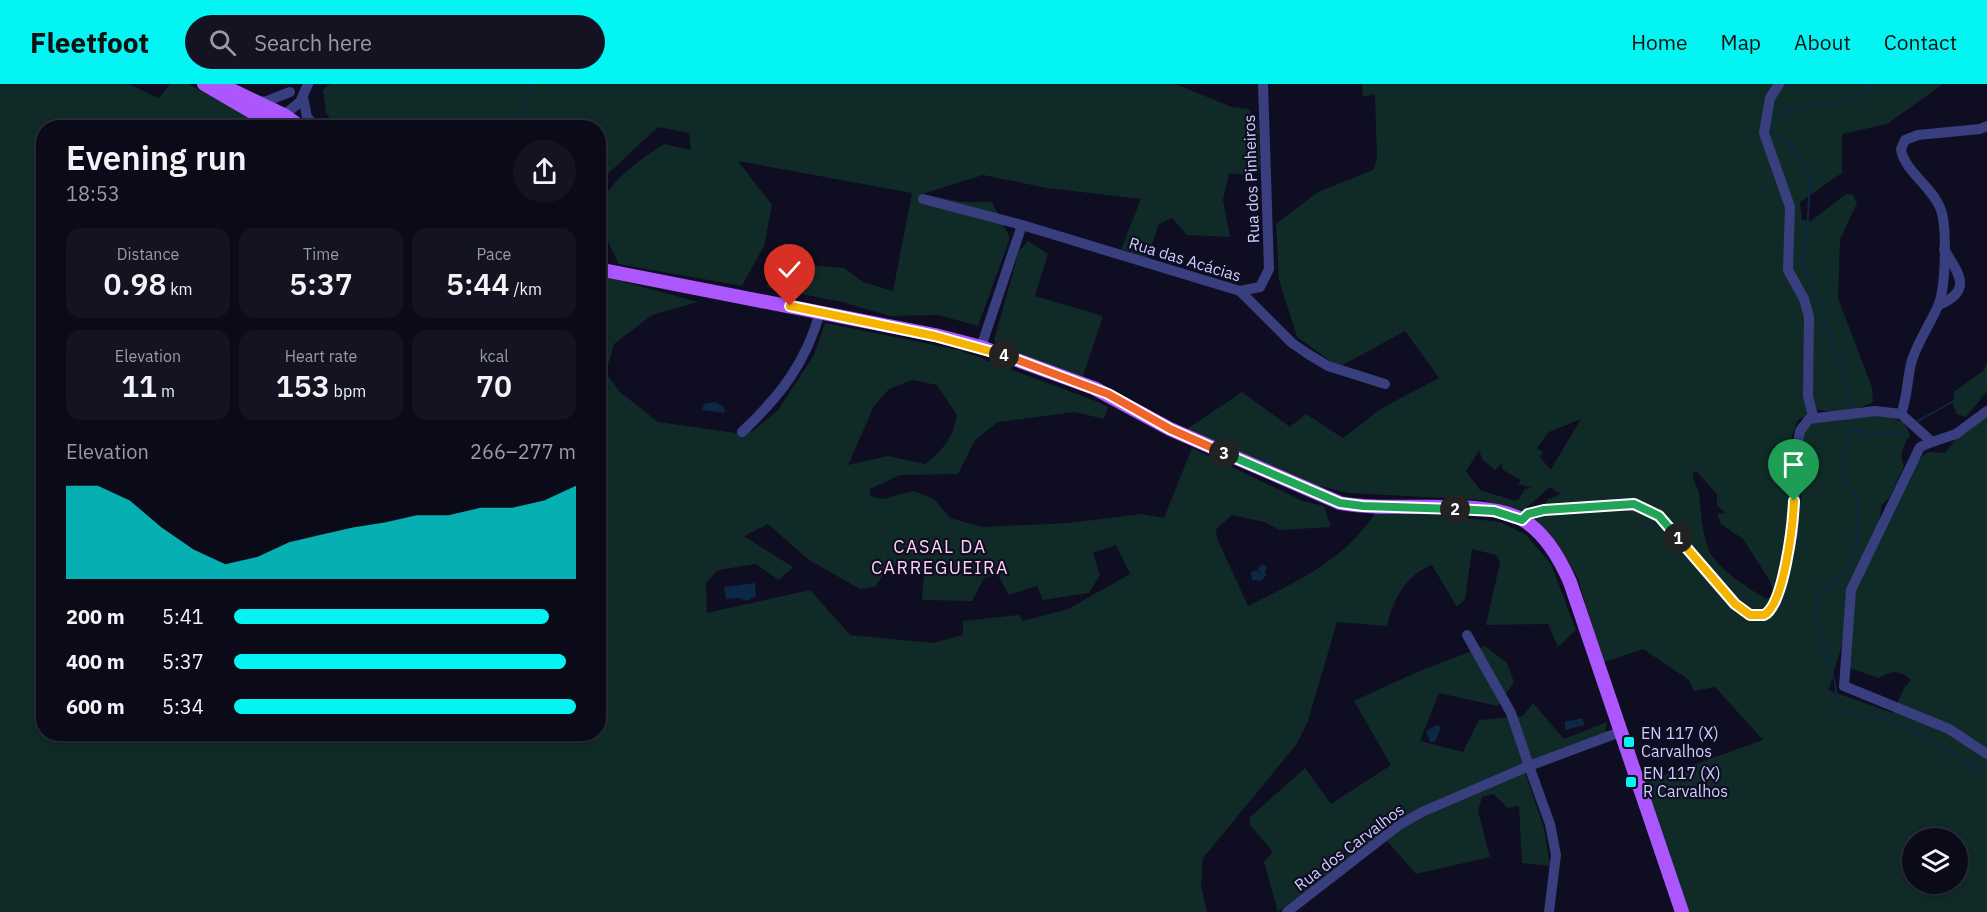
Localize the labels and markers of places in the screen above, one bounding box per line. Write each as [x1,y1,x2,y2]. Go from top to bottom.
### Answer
pin [764,244,815,306]
pin: 4 [989,340,1019,370]
pin: 3 [1209,438,1239,468]
pin [1768,439,1819,501]
pin: 2 [1440,494,1470,524]
pin: 1 [1663,523,1693,553]
place label: EN 117 (X) Carvalhos [1641,723,1719,761]
marker: EN 117 (X) Carvalhos [1622,735,1636,749]
place label: EN 117 (X) R Carvalhos [1643,763,1728,801]
marker: EN 117 (X) R Carvalhos [1624,775,1638,789]

